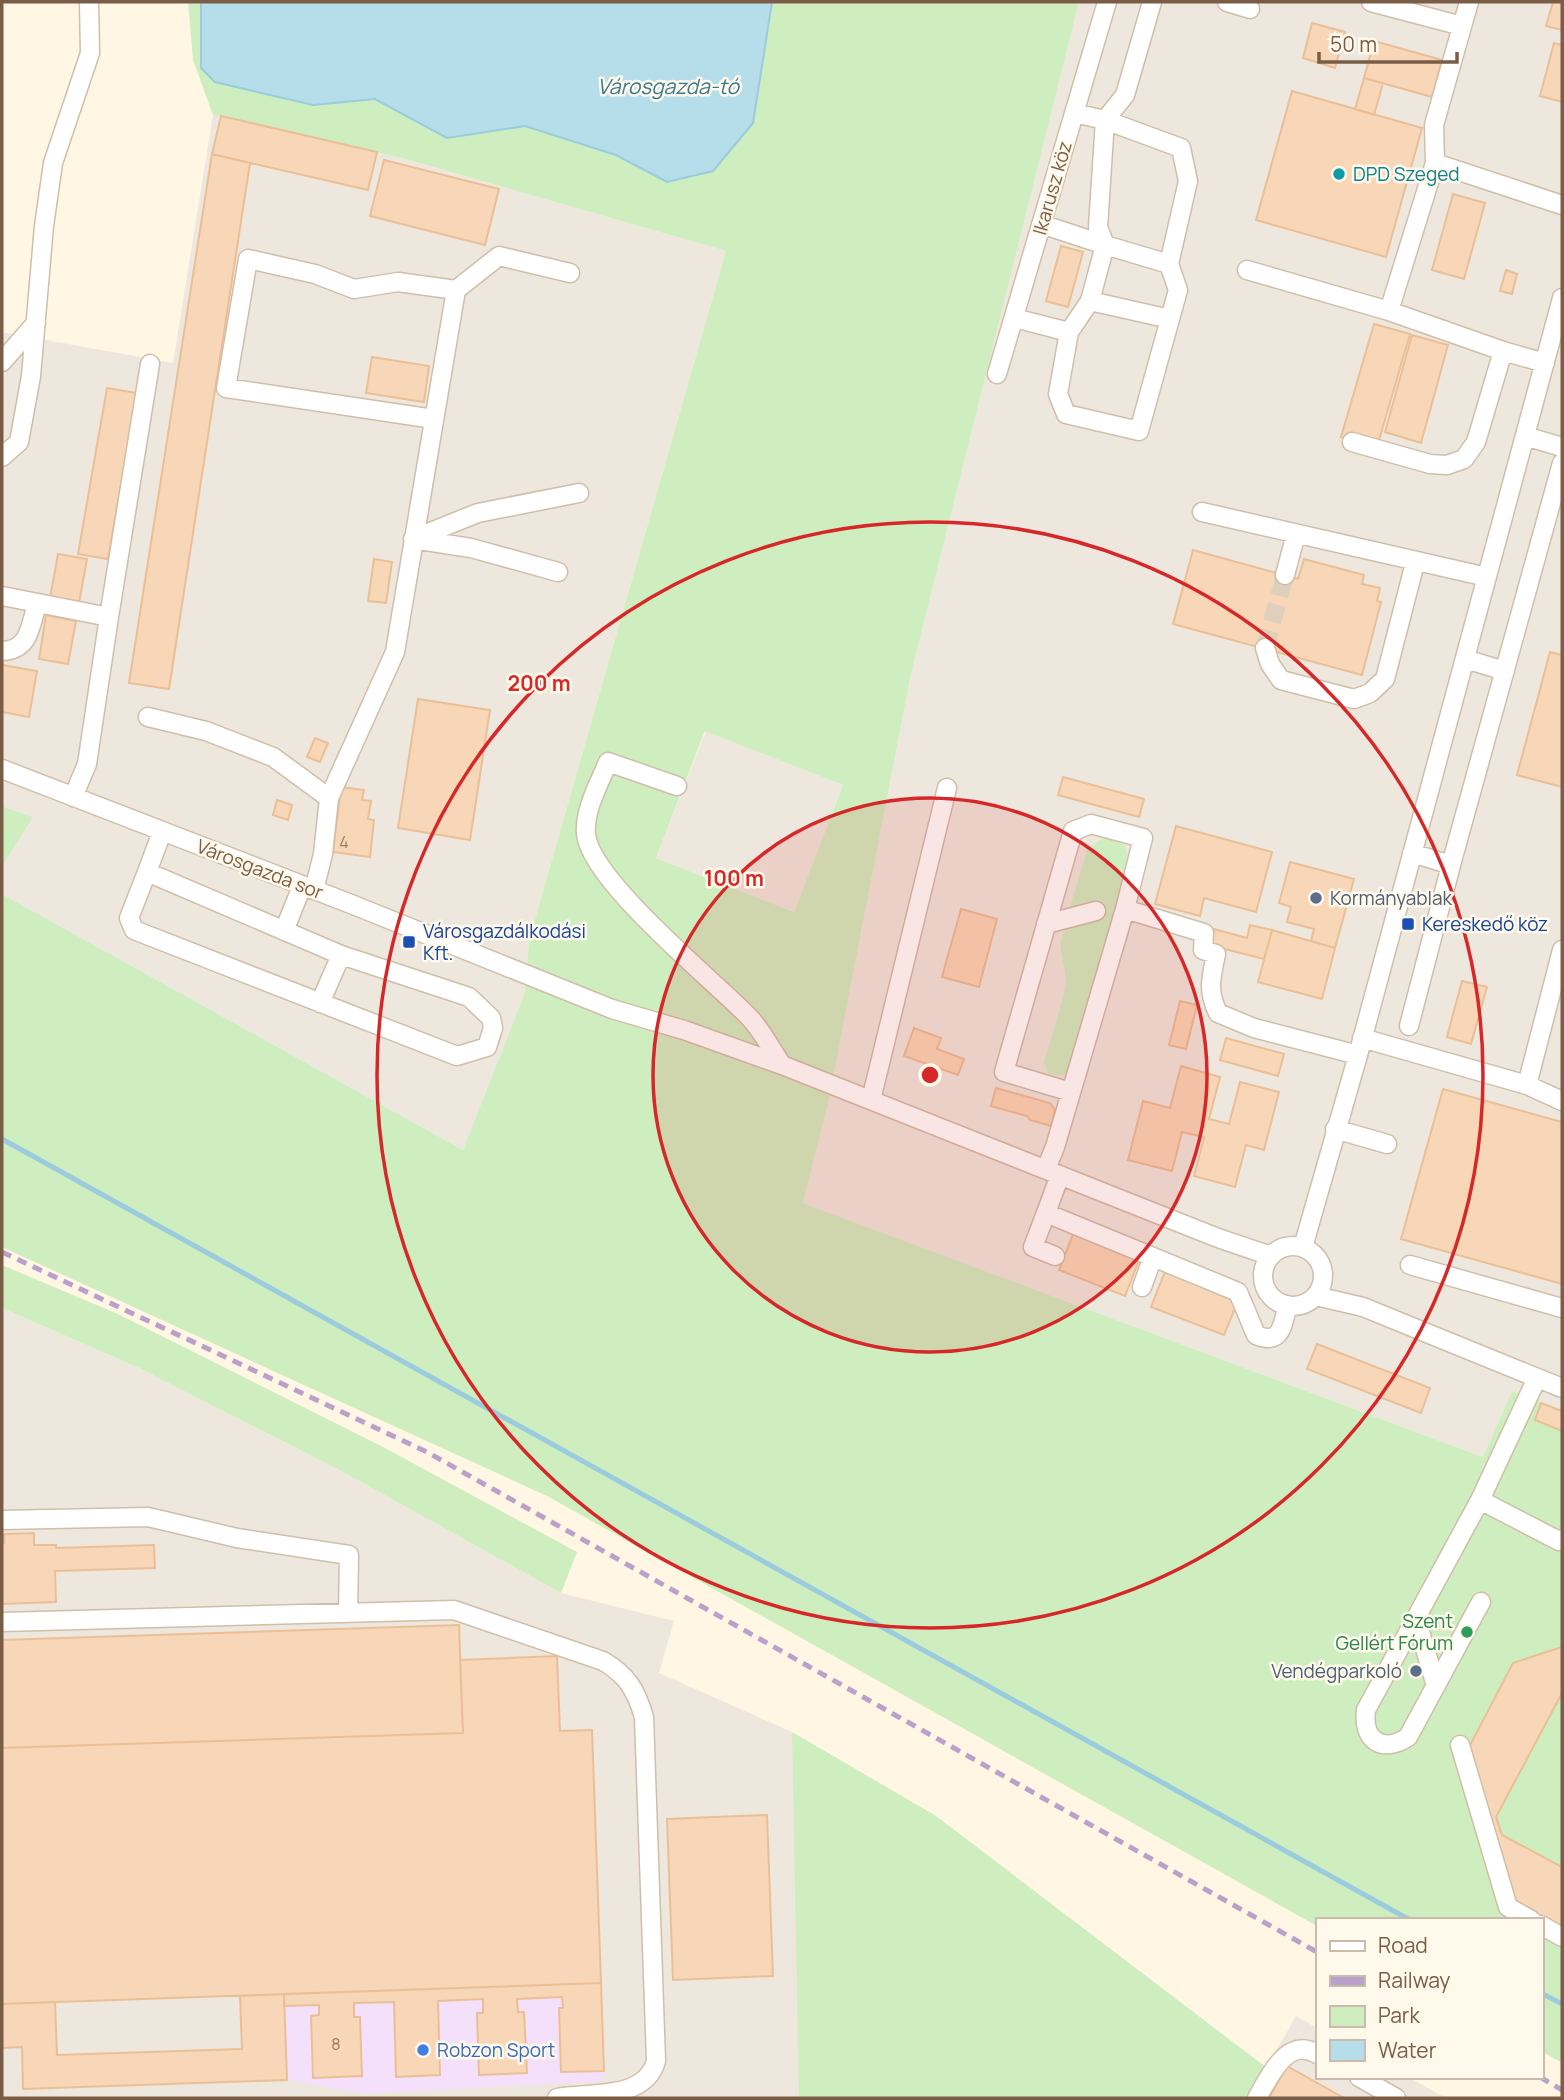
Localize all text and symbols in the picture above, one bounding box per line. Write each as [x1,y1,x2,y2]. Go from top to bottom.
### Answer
scale bar [1319,21,1457,65]
text: 50 m [1330,30,1377,58]
water label: Városgazda-tó [597,72,740,100]
street label: Ikarusz köz [1026,138,1078,238]
place label: DPD Szeged [1353,161,1460,187]
marker: DPD Szeged [1331,166,1347,182]
text: 200 m [507,669,571,697]
house number: 4 [339,831,349,853]
street label: Városgazda sor [193,833,327,905]
text: 100 m [704,864,764,892]
place label: Kormányablak [1330,885,1453,911]
marker: Kormányablak [1308,890,1324,906]
place label: Kereskedő köz [1422,911,1548,937]
marker: Kereskedő köz [1400,916,1416,932]
place label: Városgazdálkodási Kft. [423,918,586,966]
marker: Városgazdálkodási Kft. [401,934,417,950]
centre of rings [918,1063,942,1087]
place label: Szent Gellért Fórum [1335,1608,1453,1656]
marker: Szent Gellért Fórum [1459,1624,1475,1640]
place label: Vendégparkoló [1271,1658,1402,1684]
marker: Vendégparkoló [1408,1663,1424,1679]
legend [1316,1918,1543,2079]
text: Road [1378,1931,1428,1959]
text: Railway [1378,1966,1450,1994]
text: Park [1378,2001,1420,2029]
house number: 8 [331,2033,341,2055]
text: Water [1378,2036,1437,2064]
place label: Robzon Sport [437,2037,555,2063]
marker: Robzon Sport [415,2042,431,2058]

